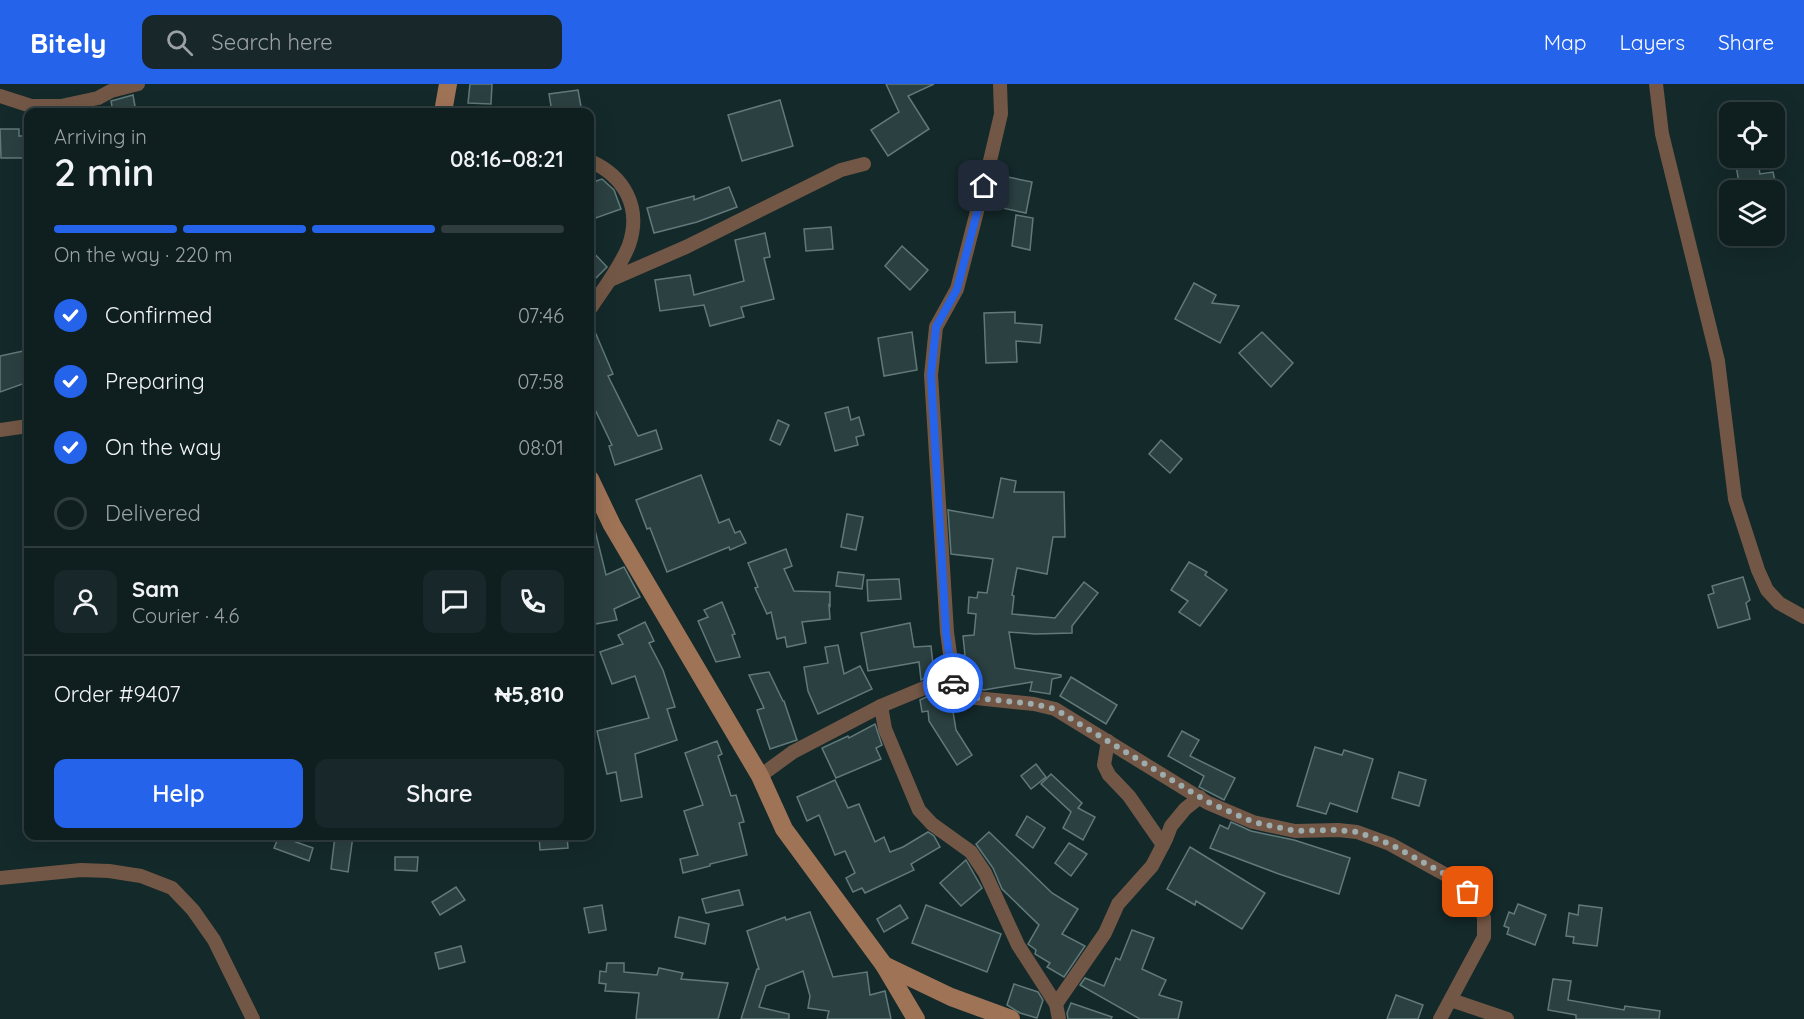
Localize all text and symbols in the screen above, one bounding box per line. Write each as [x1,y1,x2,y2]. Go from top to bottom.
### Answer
search box [142,15,562,69]
text: Bitely [30,25,106,60]
icon: search [163,26,196,59]
text: Search here [211,28,333,56]
text: Map [1544,29,1587,55]
text: Layers [1620,29,1685,55]
text: Share [1718,29,1774,55]
map controls [1719,102,1785,246]
button: locate [1719,102,1785,168]
text: Arriving in [54,124,147,149]
text: 08:16–08:21 [450,145,564,173]
text: 2 min [54,147,155,196]
pin [958,160,1009,211]
icon: home [967,169,1000,202]
button: layers [1719,180,1785,246]
text: On the way · 220 m [54,242,232,267]
icon: check [54,299,87,332]
text: Confirmed [105,301,212,329]
text: 07:46 [518,303,564,328]
icon: check [54,365,87,398]
text: Preparing [105,367,205,395]
text: 07:58 [518,369,564,394]
icon: check [54,431,87,464]
text: On the way [105,433,221,461]
text: 08:01 [518,435,564,460]
text: Delivered [105,499,201,527]
button: person [54,570,117,633]
button: chat [423,570,486,633]
button: phone [501,570,564,633]
text: Sam [132,575,179,603]
text: Courier · 4.6 [132,603,239,628]
courier [923,653,983,713]
icon: car [937,667,970,700]
text: Order #9407 [54,680,181,708]
text: ₦5,810 [495,680,564,708]
button: Help [54,759,303,828]
button: Share [315,759,564,828]
pin [1442,866,1493,917]
icon: bag [1451,875,1484,908]

